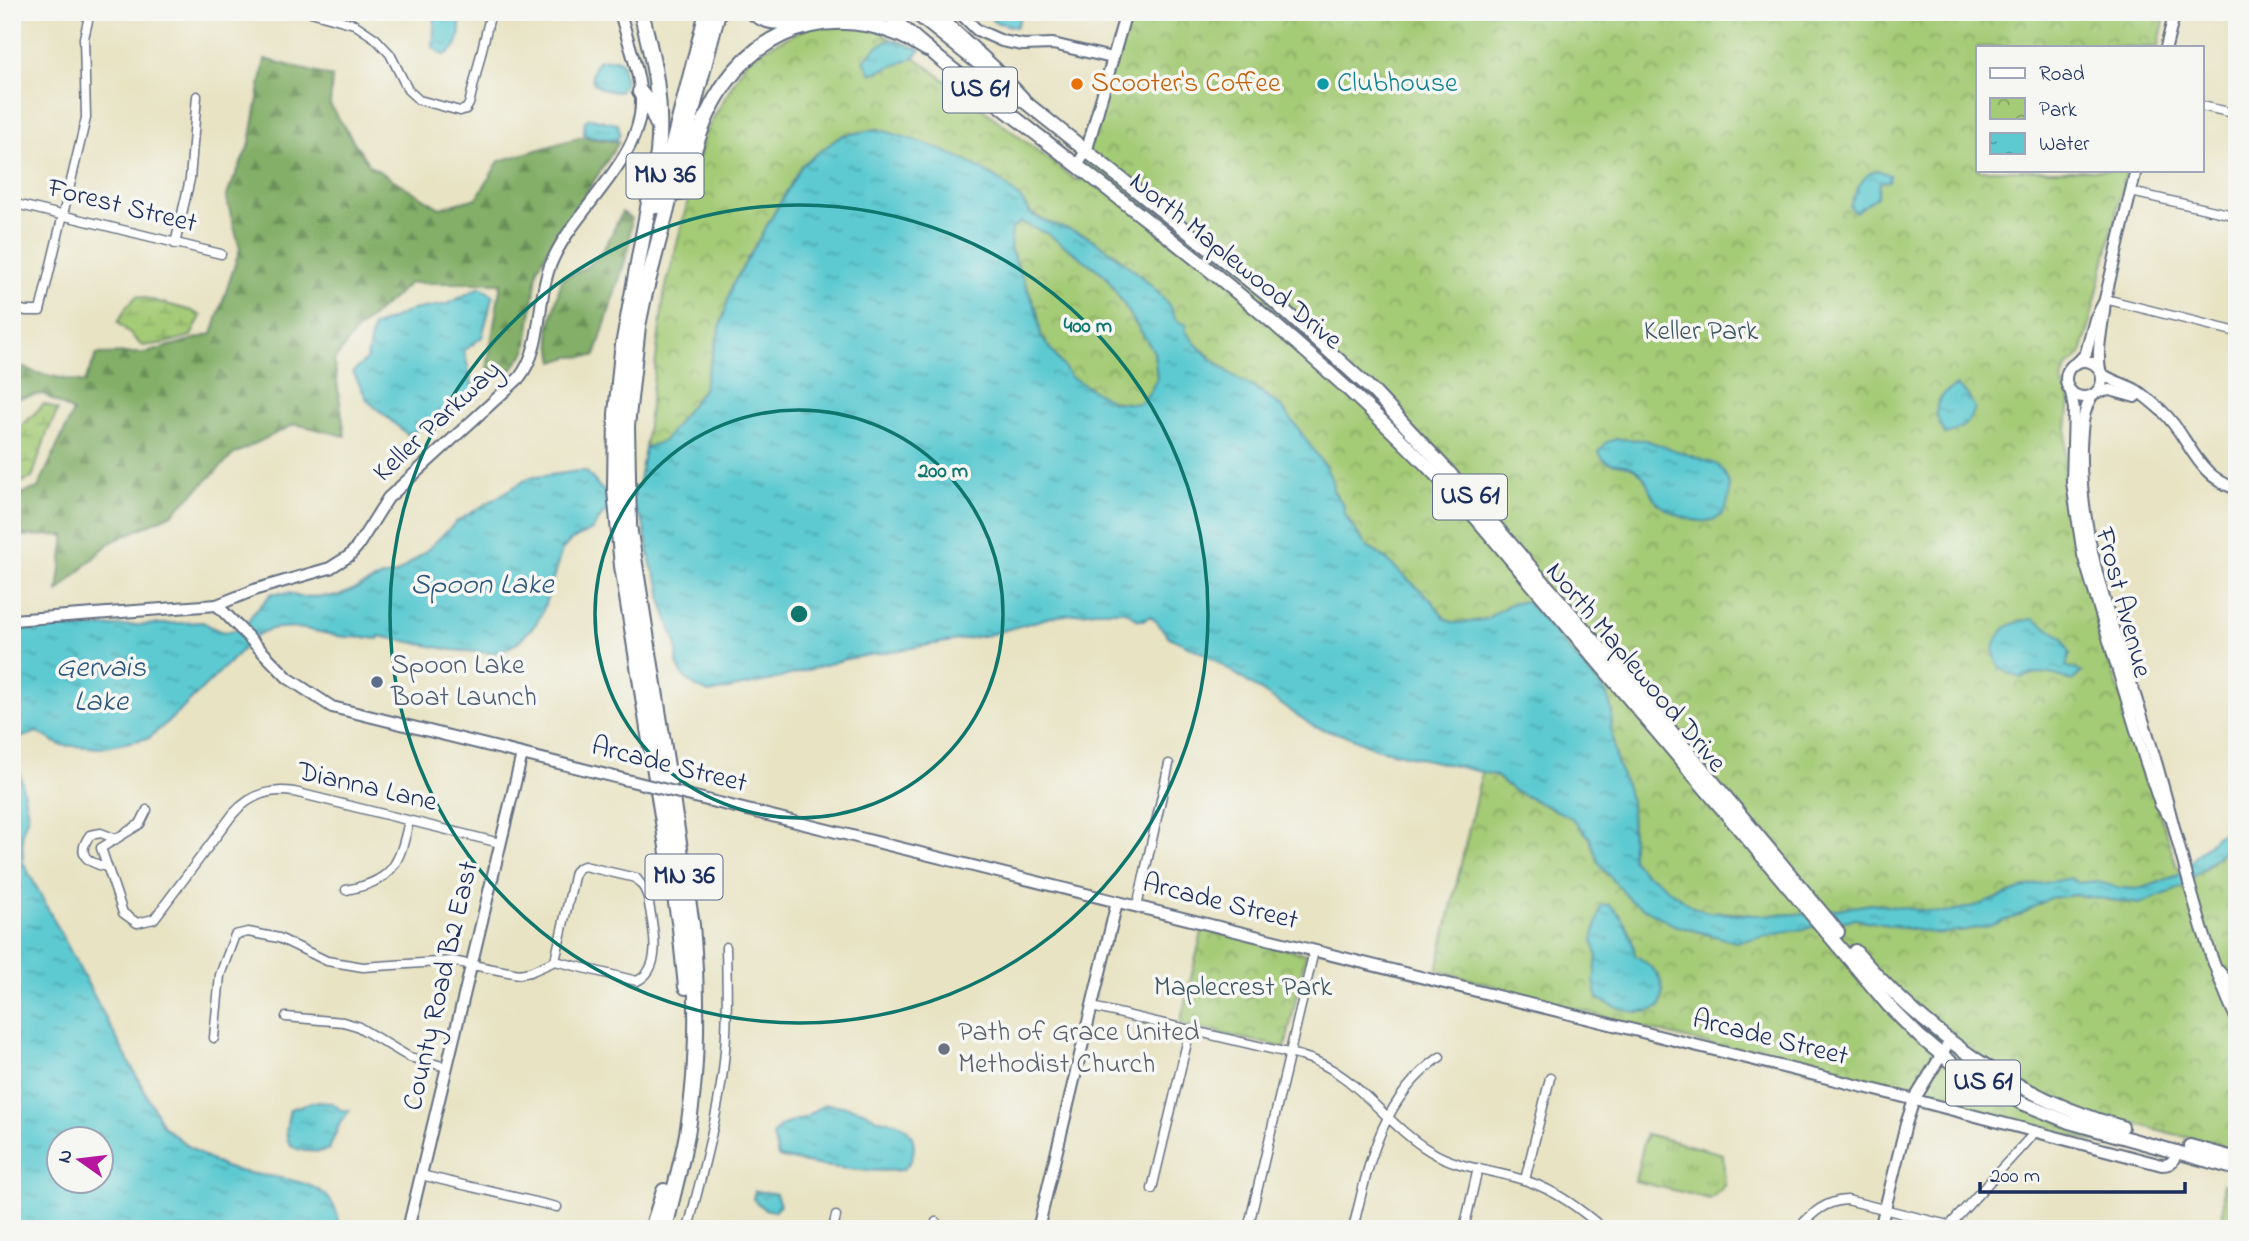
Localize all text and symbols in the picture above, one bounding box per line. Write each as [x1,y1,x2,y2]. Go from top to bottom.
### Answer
legend [1976,46,2204,172]
text: Road [2039,60,2085,90]
place label: Scooter's Coffee [1091,64,1281,105]
place label: Clubhouse [1337,64,1458,105]
road number: US 61 [943,68,1017,113]
marker: Scooter's Coffee [1069,76,1085,92]
marker: Clubhouse [1315,76,1331,92]
text: Park [2039,96,2078,126]
text: Water [2039,130,2090,160]
road number: MN 36 [626,154,704,198]
street label: North Maplewood Drive [1120,163,1351,361]
street label: Forest Street [42,168,201,245]
text: 400 m [1064,312,1112,342]
park label: Keller Park [1644,312,1759,353]
street label: Keller Parkway [364,351,512,493]
text: 200 m [917,457,968,487]
road number: US 61 [1433,475,1507,520]
street label: Frost Avenue [2082,523,2162,683]
street label: North Maplewood Drive [1534,554,1736,783]
water label: Spoon Lake [411,564,555,608]
centre of rings [787,602,811,626]
place label: Spoon Lake Boat Launch [390,646,537,719]
water label: Gervais Lake [56,647,147,725]
marker: Spoon Lake Boat Launch [369,674,385,690]
street label: Arcade Street [587,727,751,805]
street label: Dianna Lane [292,752,441,824]
road number: MN 36 [646,855,722,900]
street label: County Road B2 East [393,857,491,1115]
street label: Arcade Street [1138,864,1302,942]
park label: Maplecrest Park [1154,968,1333,1009]
street label: Arcade Street [1688,1000,1852,1078]
place label: Path of Grace United Methodist Church [958,1013,1200,1086]
marker: Path of Grace United Methodist Church [936,1041,952,1057]
road number: US 61 [1946,1060,2020,1106]
north arrow [46,1126,116,1196]
text: N [51,1147,81,1166]
scale bar [1980,1150,2184,1194]
text: 200 m [1990,1162,2040,1192]

